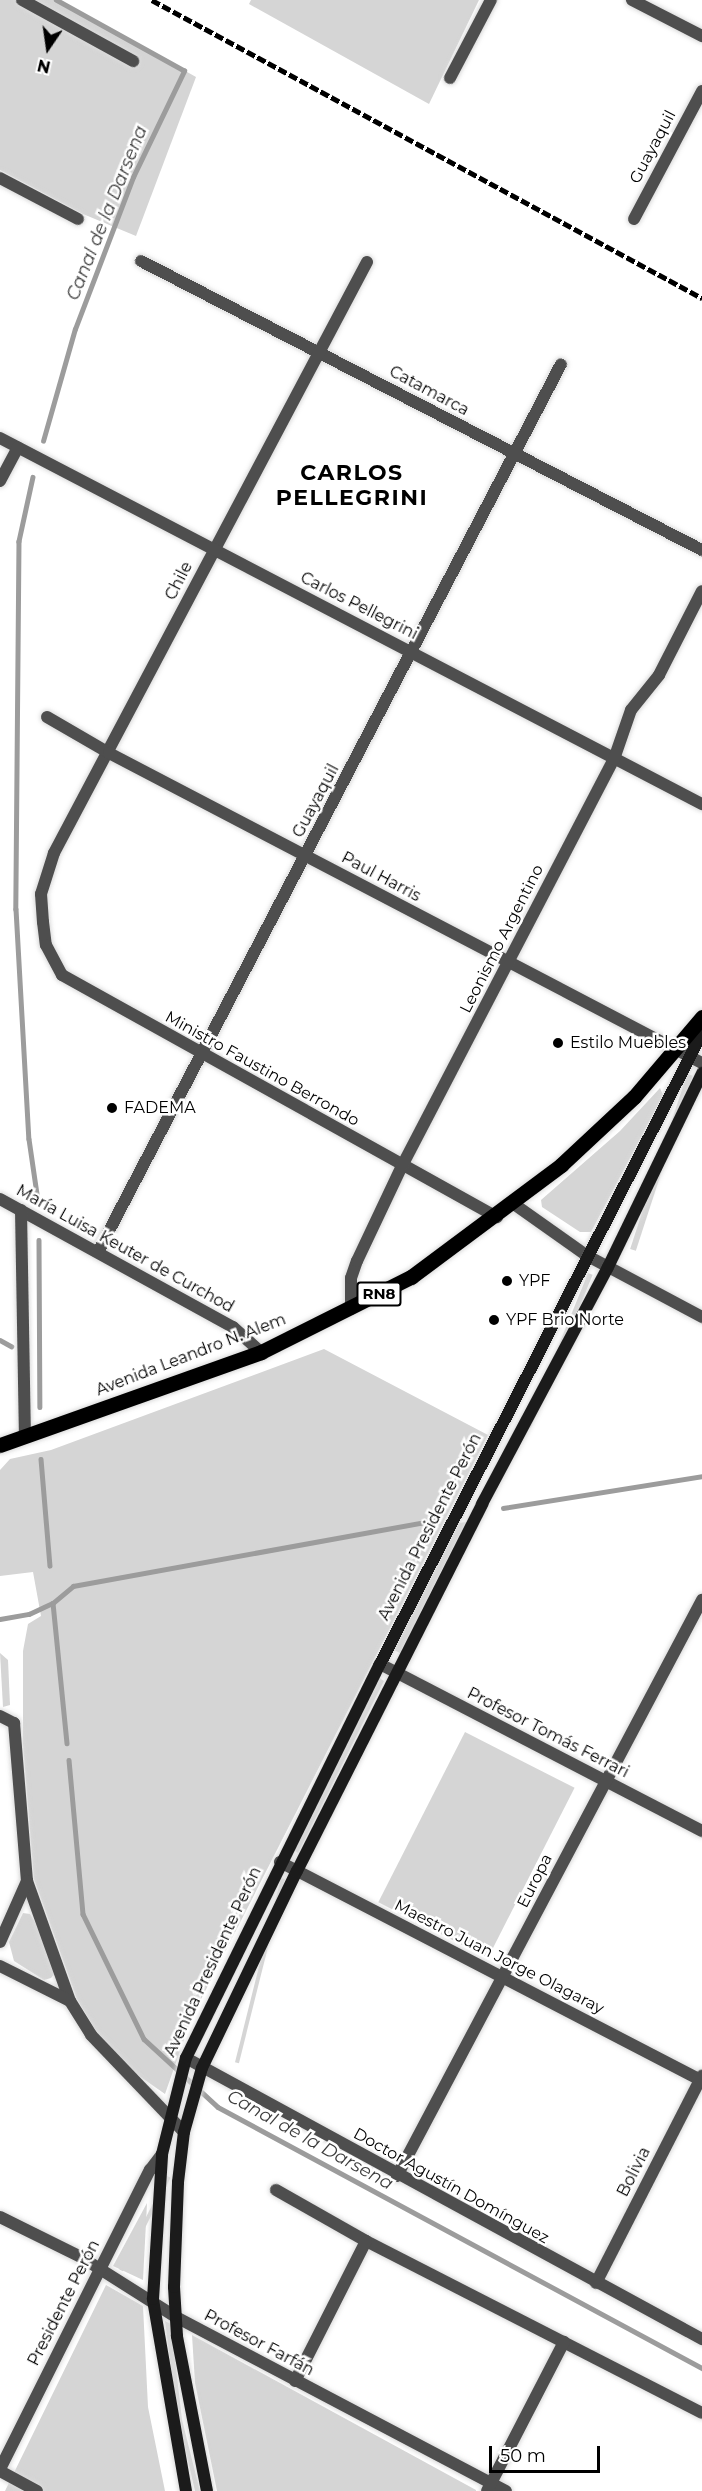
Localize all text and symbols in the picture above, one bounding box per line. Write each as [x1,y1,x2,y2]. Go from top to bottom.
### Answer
north arrow [18,18,78,78]
text: N [35,55,52,77]
street label: Guayaquil [626,107,680,187]
water label: Canal de la Darsena [62,122,152,304]
street label: Catamarca [386,362,472,420]
district label: CARLOS PELLEGRINI [276,459,428,511]
street label: Chile [161,559,197,603]
street label: Carlos Pellegrini [297,568,421,644]
street label: Guayaquil [289,761,343,841]
street label: Paul Harris [338,848,424,906]
street label: Leonismo Argentino [456,862,548,1016]
street label: Ministro Faustino Berrondo [162,1008,362,1130]
place label: Estilo Muebles [570,1033,686,1053]
marker: Estilo Muebles [551,1036,565,1050]
place label: FADEMA [124,1098,196,1118]
marker: FADEMA [105,1101,119,1115]
street label: María Luisa Keuter de Curchod [13,1181,237,1317]
place label: YPF [519,1271,550,1291]
marker: YPF [500,1274,514,1288]
road number: RN8 [355,1282,403,1306]
street label: Avenida Leandro N. Alem [93,1310,289,1400]
place label: YPF Brio Norte [506,1310,624,1330]
marker: YPF Brio Norte [487,1313,501,1327]
street label: Avenida Presidente Perón [374,1430,486,1624]
street label: Profesor Tomás Ferrari [464,1684,632,1782]
street label: Europa [513,1851,557,1911]
street label: Avenida Presidente Perón [161,1864,265,2060]
street label: Maestro Juan Jorge Olagaray [391,1896,607,2018]
water label: Canal de la Darsena [223,2085,397,2195]
street label: Doctor Agustín Domínguez [350,2124,552,2248]
street label: Bolivia [613,2144,655,2200]
street label: Presidente Perón [24,2237,104,2369]
street label: Profesor Farfán [201,2306,317,2380]
scale bar [492,2434,603,2472]
text: 50 m [500,2445,546,2467]

